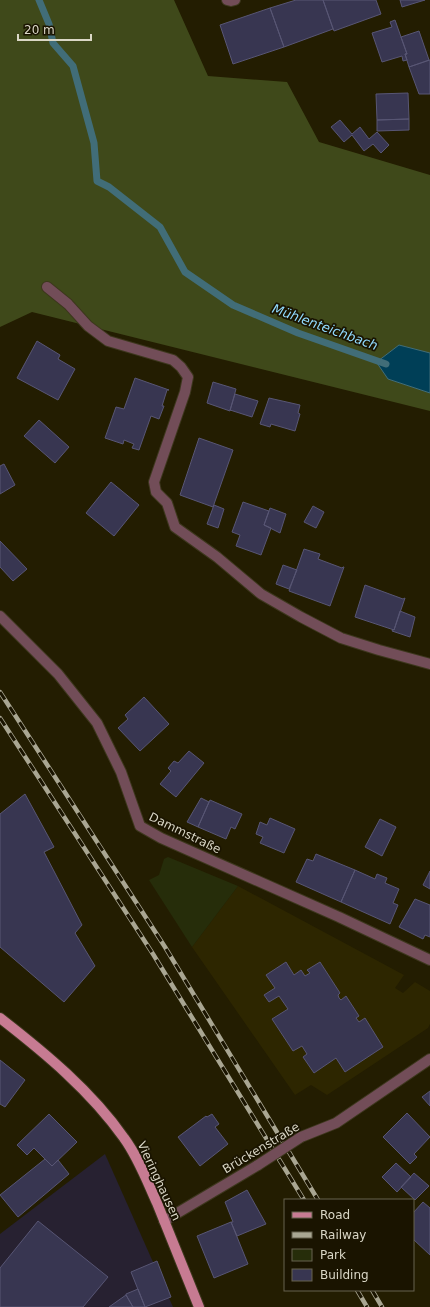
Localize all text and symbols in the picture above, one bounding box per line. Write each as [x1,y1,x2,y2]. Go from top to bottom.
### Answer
scale bar [18,16,91,42]
text: 20 m [24,23,55,37]
water label: Mühlenteichbach [270,301,380,353]
street label: Dammstraße [147,810,223,856]
street label: Brückenstraße [220,1120,302,1176]
street label: Vieringhausen [134,1139,184,1223]
legend [284,1199,414,1291]
text: Road [320,1208,350,1222]
text: Railway [320,1228,366,1242]
text: Park [320,1248,346,1262]
text: Building [320,1268,369,1282]

